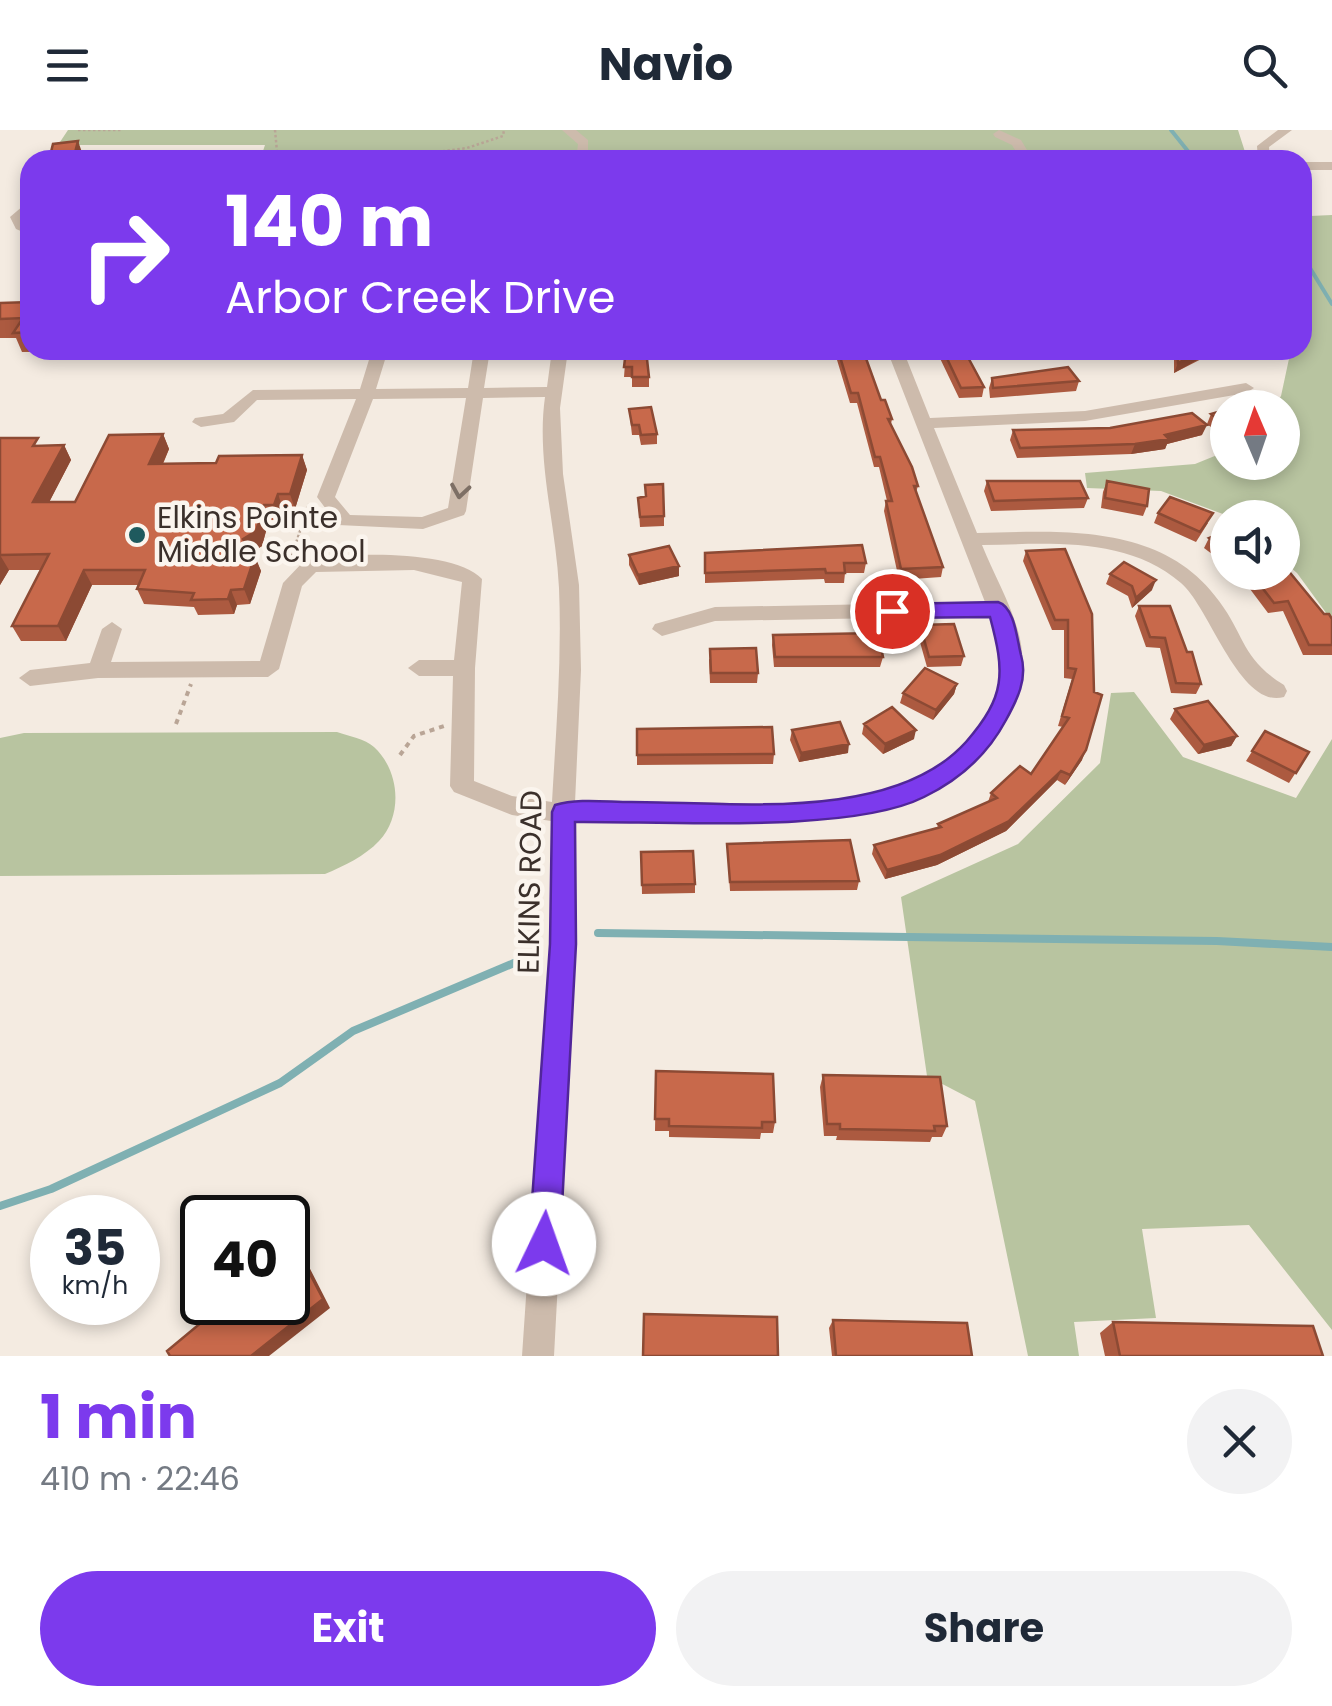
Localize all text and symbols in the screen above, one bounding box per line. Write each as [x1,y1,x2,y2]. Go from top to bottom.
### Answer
text: Navio [599,33,733,96]
icon: menu [40,38,95,93]
icon: search [1237,38,1292,93]
text: 140 m [225,172,433,271]
icon: right [60,190,190,320]
text: Arbor Creek Drive [225,266,615,329]
north arrow [1210,390,1300,480]
map controls [1210,390,1300,590]
one-way arrow [450,483,471,499]
place label: Elkins Pointe Middle School [157,496,366,573]
button: sound [1210,500,1300,590]
marker: Elkins Pointe Middle School [126,524,148,546]
pin [850,569,935,654]
icon: arrive [865,584,920,639]
street label: ELKINS ROAD [506,790,553,974]
position arrow [492,1192,596,1296]
speed limit sign: 40 [180,1195,310,1325]
text: 35 [64,1212,126,1283]
text: km/h [62,1268,128,1303]
text: 1 min [40,1375,197,1459]
button: close [1187,1389,1292,1494]
text: 410 m · 22:46 [40,1456,240,1501]
button: Exit [40,1571,656,1686]
button: Share [676,1571,1292,1686]

